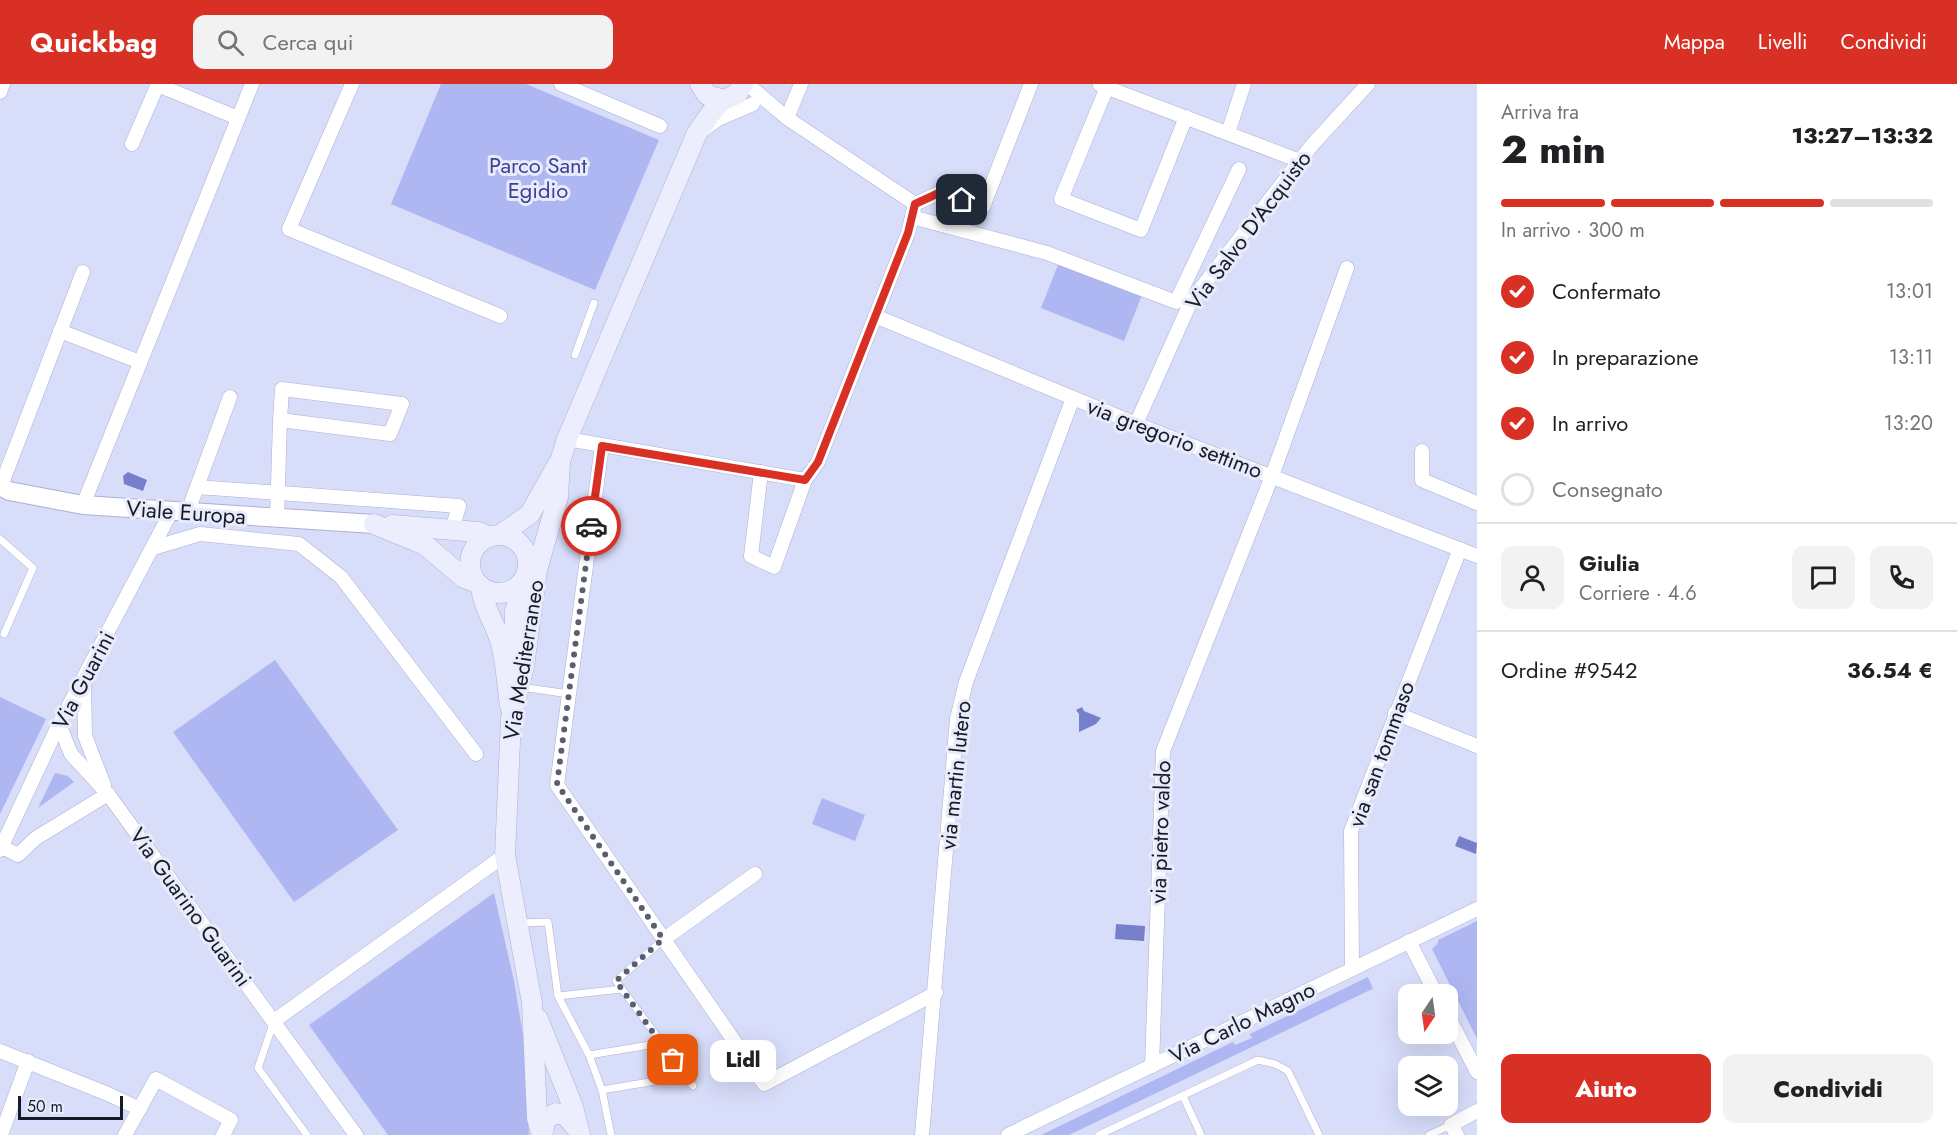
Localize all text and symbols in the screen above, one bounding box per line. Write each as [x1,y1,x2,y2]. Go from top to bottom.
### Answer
search box [193,15,613,69]
text: Quickbag [30,22,157,63]
icon: search [214,26,247,59]
text: Cerca qui [262,26,354,58]
text: Mappa [1664,27,1725,57]
text: Livelli [1758,27,1808,57]
text: Condividi [1841,27,1927,57]
text: Arriva tra [1501,98,1579,127]
text: 13:27–13:32 [1792,119,1933,151]
text: 2 min [1501,121,1606,178]
street label: Via Salvo D'Acquisto [1177,144,1319,316]
park label: Parco Sant Egidio [489,149,588,206]
pin [936,174,987,225]
icon: home [945,183,978,216]
text: In arrivo · 300 m [1501,216,1645,245]
icon: check [1501,275,1534,308]
text: Confermato [1552,275,1661,307]
text: 13:01 [1886,277,1933,306]
icon: check [1501,341,1534,374]
text: In preparazione [1552,341,1699,373]
text: 13:11 [1889,343,1933,372]
street label: via gregorio settimo [1083,390,1267,486]
icon: check [1501,407,1534,440]
text: In arrivo [1552,407,1628,439]
text: 13:20 [1884,409,1933,438]
text: Consegnato [1552,473,1663,505]
street label: Viale Europa [125,492,247,532]
courier [561,496,621,556]
icon: car [575,510,608,543]
button: person [1501,546,1564,609]
button: chat [1792,546,1855,609]
button: phone [1870,546,1933,609]
text: Giulia [1579,547,1640,579]
street label: Via Mediterraneo [495,577,551,743]
text: Corriere · 4.6 [1579,579,1697,608]
street label: Via Guarini [44,625,122,735]
text: Ordine #9542 [1501,654,1637,686]
text: 36.54 € [1847,654,1933,686]
street label: via san tommaso [1340,677,1422,831]
street label: via martin lutero [931,699,979,851]
street label: via pietro valdo [1142,760,1178,904]
street label: Via Guarino Guarini [122,821,260,993]
street label: Via Carlo Magno [1164,973,1320,1071]
north arrow [1398,984,1458,1044]
map controls [1398,984,1458,1116]
pin [647,1034,698,1085]
callout: Lidl [709,1039,775,1081]
icon: bag [656,1043,689,1076]
text: Lidl [726,1046,760,1075]
button: Aiuto [1501,1054,1711,1123]
button: Condividi [1723,1054,1933,1123]
button: layers [1398,1056,1458,1116]
scale bar [18,1093,123,1120]
text: 50 m [27,1095,63,1118]

